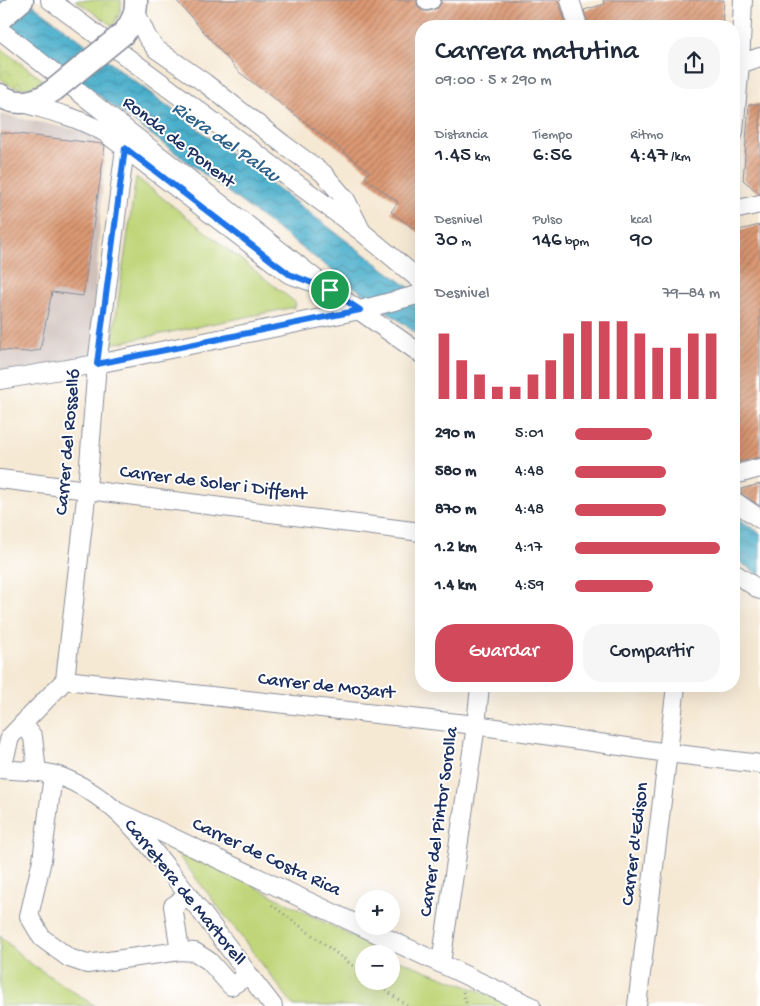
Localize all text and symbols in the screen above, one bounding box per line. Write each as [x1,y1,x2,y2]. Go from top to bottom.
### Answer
text: Carrera matutina [435,36,638,69]
button: share [668,37,720,89]
text: 09:00 · 5 × 290 m [435,72,552,91]
street label: Ronda de Ponent [117,92,241,195]
water label: Riera del Palau [167,97,285,190]
text: Distancia [435,127,488,144]
text: Tiempo [533,127,572,144]
text: Ritmo [630,127,664,144]
text: 1.45 [435,144,471,169]
text: 6:56 [533,144,572,169]
text: 4:47 [630,144,668,169]
text: km [471,149,491,166]
text: /km [668,149,691,166]
text: Desnivel [435,212,483,229]
text: Pulso [533,212,562,229]
text: kcal [630,212,652,229]
text: 30 [435,229,458,254]
text: 146 [533,229,562,254]
text: 90 [630,229,653,254]
text: m [458,234,471,251]
text: bpm [562,234,589,251]
pin [309,269,351,311]
icon: arrive [316,276,344,304]
text: Desnivel [435,285,489,304]
text: 79–84 m [662,285,720,304]
street label: Carrer del Rosselló [51,368,87,516]
text: 290 m [435,425,475,444]
text: 5:01 [515,425,544,444]
street label: Carrer de Soler i Diffent [118,461,310,507]
text: 580 m [435,463,476,482]
text: 4:48 [515,463,544,482]
text: 870 m [435,501,476,520]
text: 4:48 [515,501,544,520]
text: 1.2 km [435,539,477,558]
text: 4:17 [515,539,542,558]
text: 1.4 km [435,577,476,596]
text: 4:59 [515,577,544,596]
button: Guardar [435,624,573,682]
button: Compartir [583,624,720,682]
street label: Carrer de Mozart [257,668,398,706]
street label: Carrer del Pintor Sorolla [415,724,465,918]
street label: Carrer d'Edison [617,781,655,907]
street label: Carrer de Costa Rica [188,813,345,903]
street label: Carretera de Martorell [118,815,250,971]
map controls [355,890,400,990]
button: + [355,890,400,935]
button: − [355,945,400,990]

